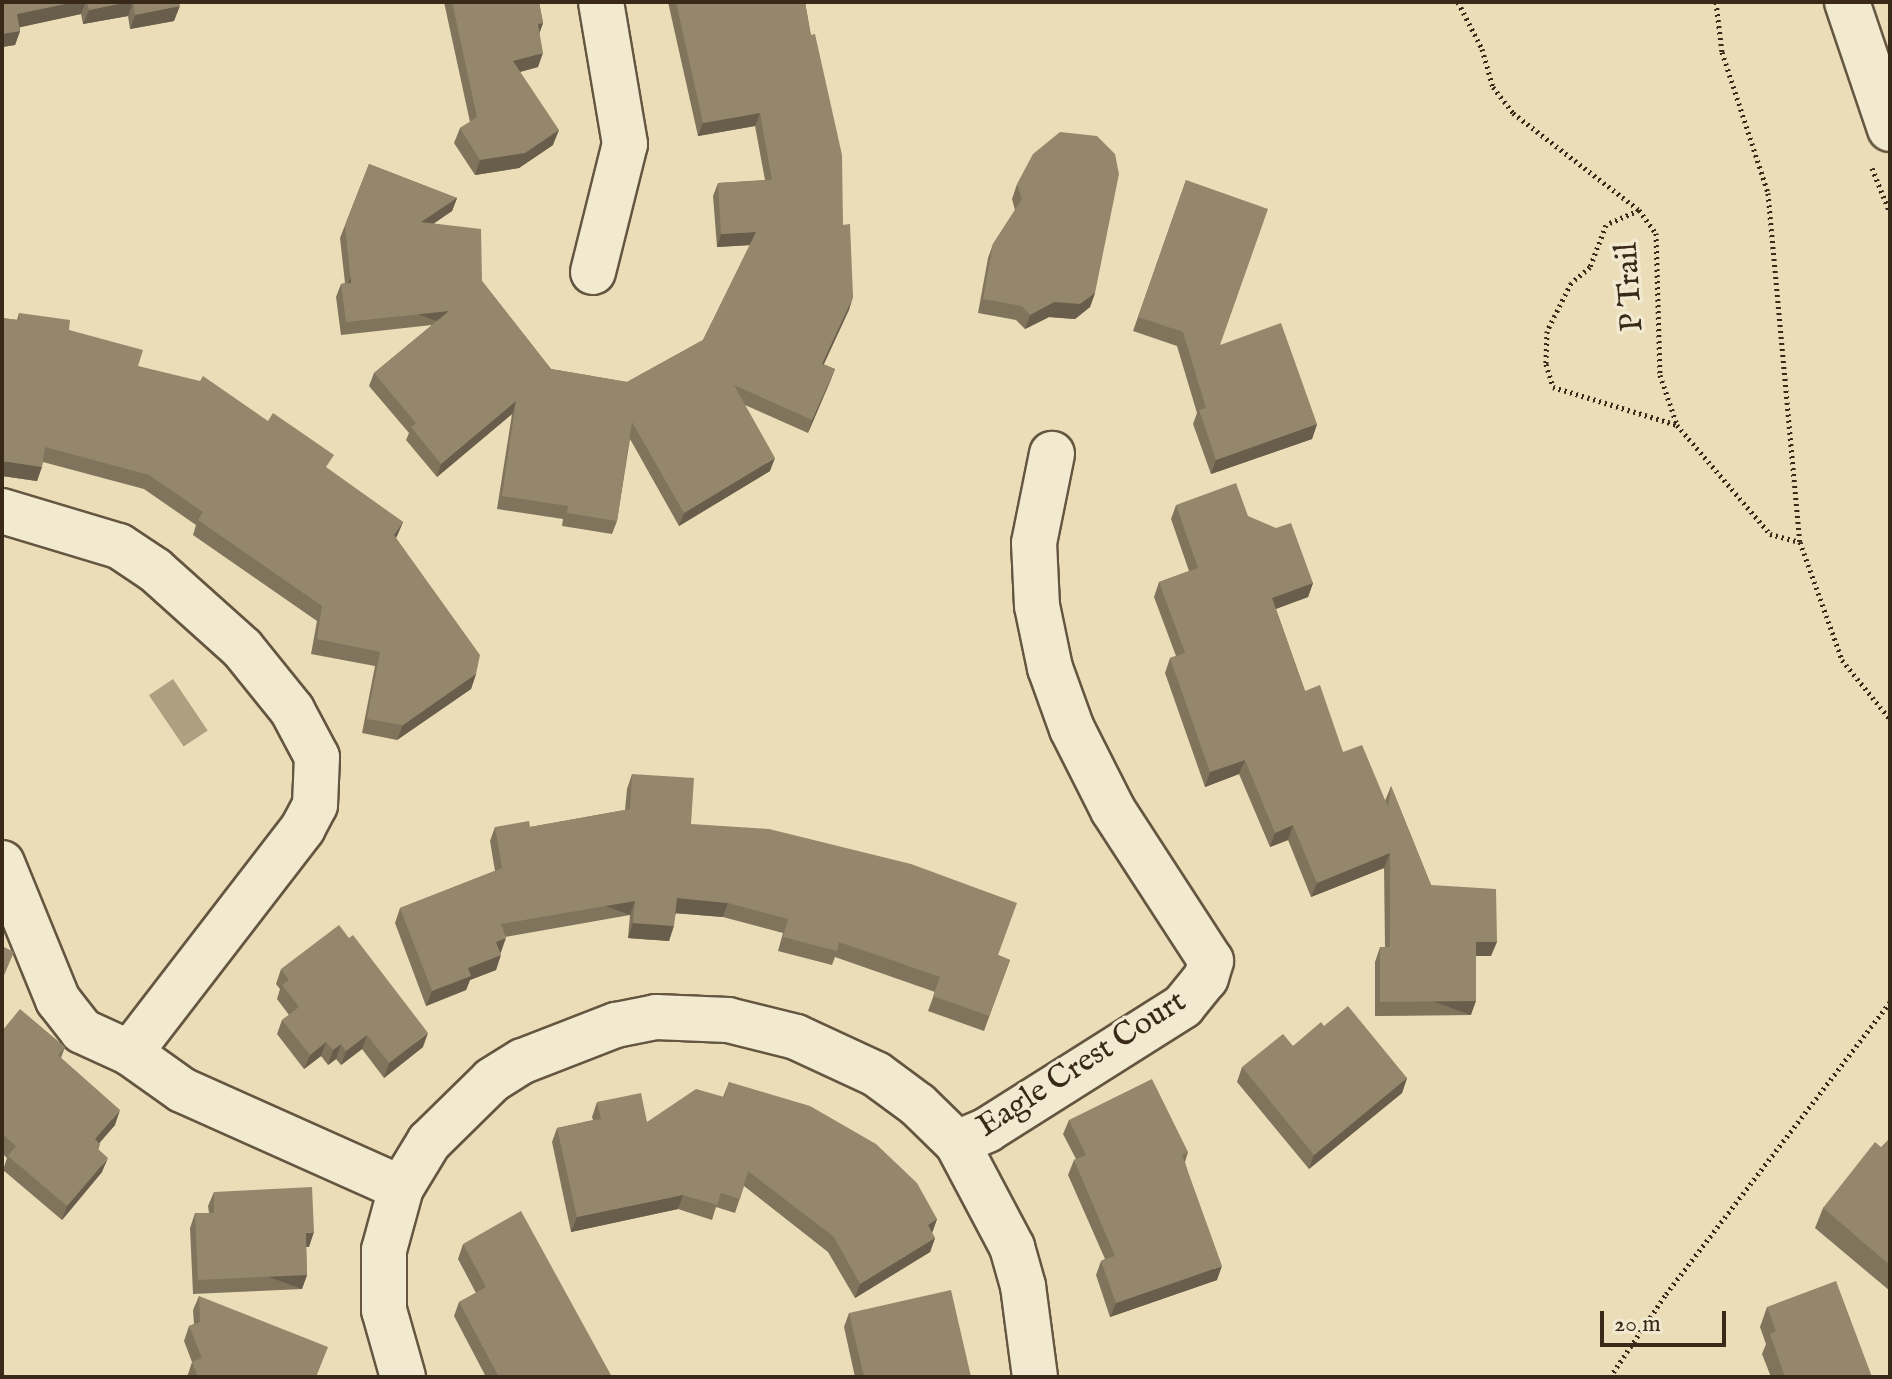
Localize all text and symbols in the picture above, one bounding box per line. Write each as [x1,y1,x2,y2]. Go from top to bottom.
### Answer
street label: P Trail [1609,241,1653,333]
street label: Eagle Crest Court [970,983,1194,1147]
scale bar [1604,1295,1730,1345]
text: 20 m [1614,1309,1661,1340]

